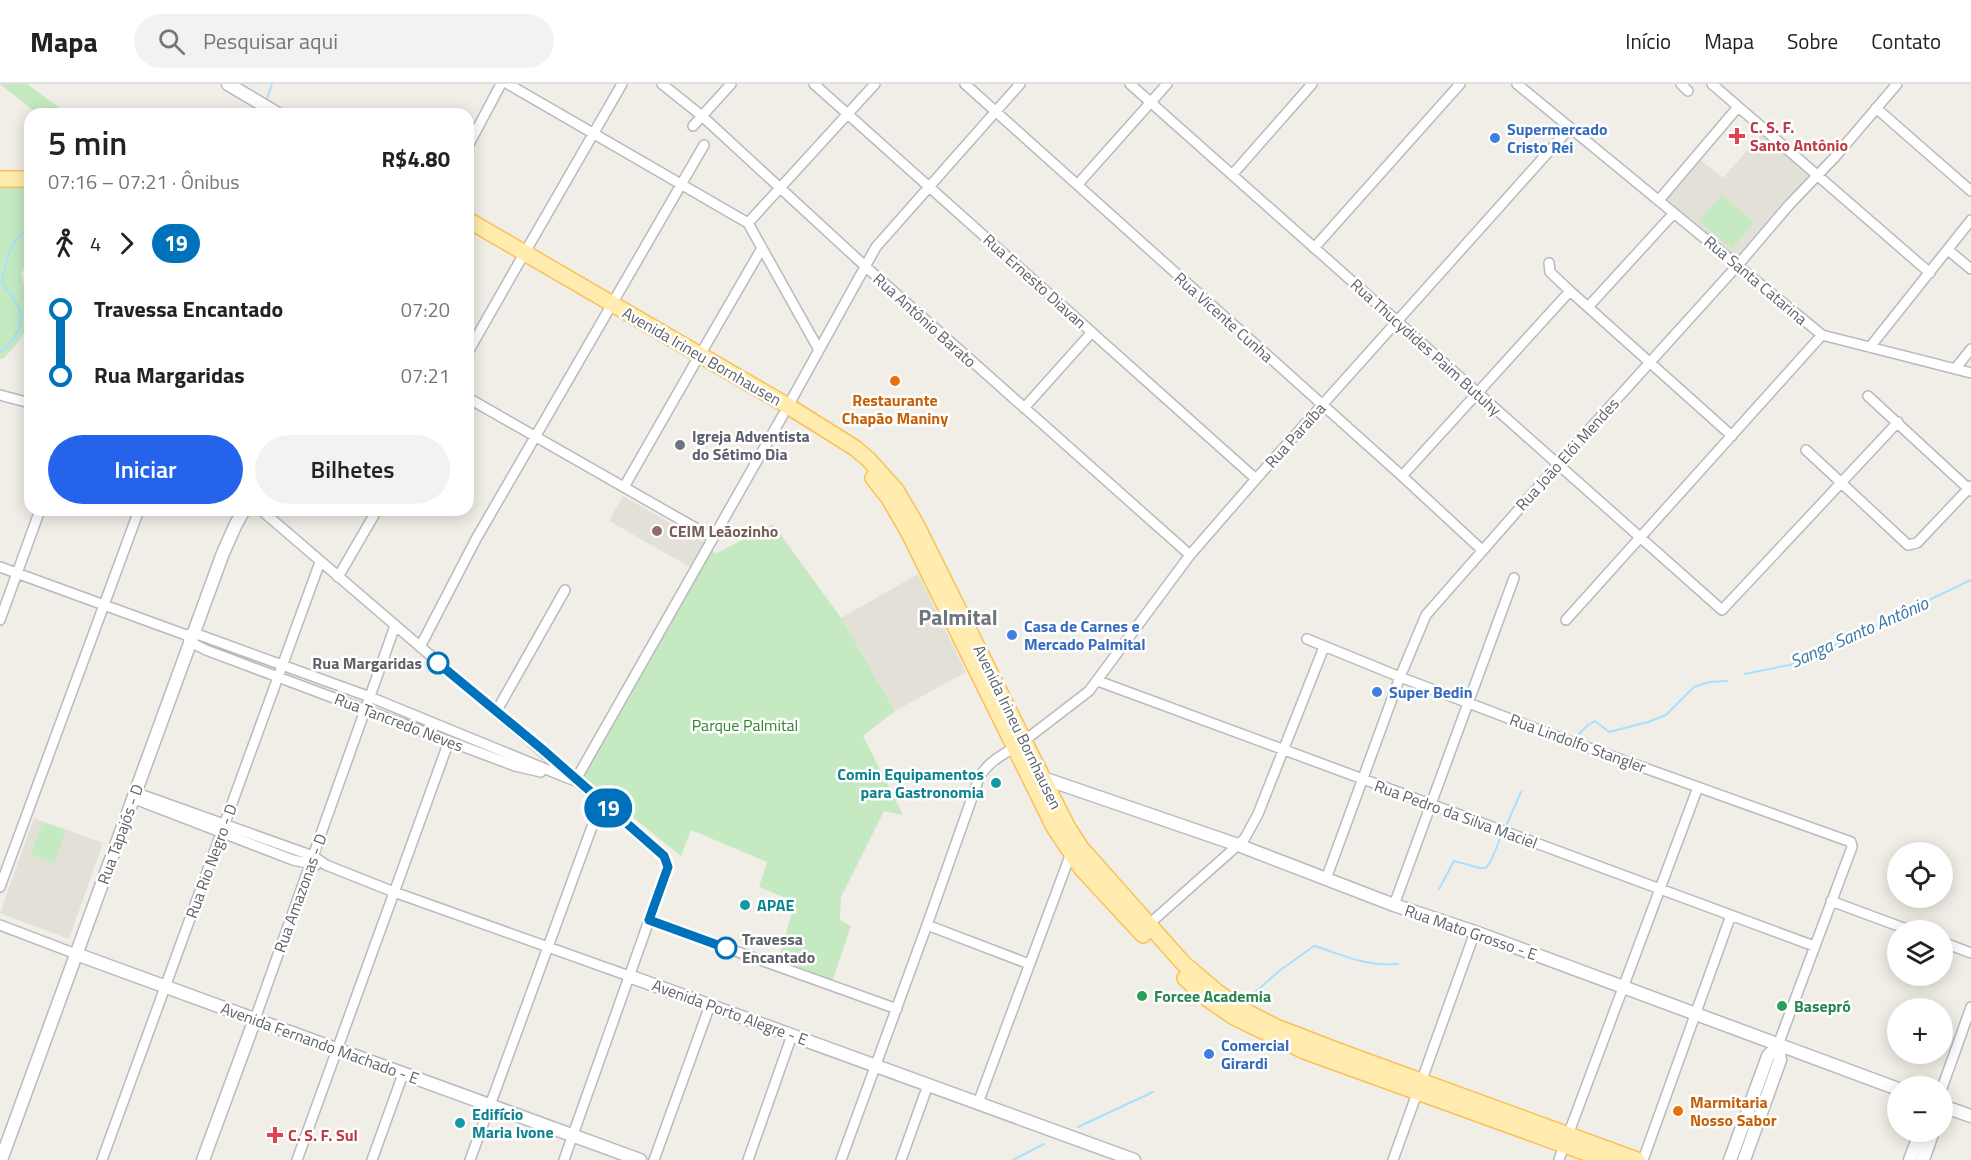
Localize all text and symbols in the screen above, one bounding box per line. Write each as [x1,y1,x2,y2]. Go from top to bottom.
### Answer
search box [134,14,554,68]
text: Mapa [30,20,98,63]
text: Pesquisar aqui [203,24,338,58]
icon: search [155,25,188,58]
text: Início [1625,25,1671,57]
text: Mapa [1704,25,1754,57]
text: Sobre [1787,25,1838,57]
text: Contato [1871,25,1941,57]
place label: C. S. F. Santo Antônio [1750,115,1848,157]
place label: Supermercado Cristo Rei [1507,117,1608,159]
text: 5 min [48,118,127,168]
marker: C. S. F. Santo Antônio [1728,127,1746,145]
marker: Supermercado Cristo Rei [1488,131,1502,145]
text: R$4.80 [381,142,450,176]
text: 07:16 – 07:21 · Ônibus [48,166,240,197]
icon: walk [48,227,81,260]
icon: forward [110,227,143,260]
text: 19 [164,227,188,259]
text: 4 [90,228,101,259]
street label: Rua Ernesto Diavan [978,228,1092,334]
street label: Rua Santa Catarina [1699,230,1813,330]
street label: Rua Vicente Cunha [1169,266,1279,368]
street label: Rua Antônio Barato [868,267,982,373]
street label: Rua Thucydides Paim Butuhy [1345,273,1507,422]
text: Travessa Encantado [94,292,283,326]
text: 07:20 [401,294,450,325]
street label: Avenida Irineu Bornhausen [618,301,786,411]
text: Rua Margaridas [94,358,245,392]
text: 07:21 [401,360,450,391]
marker: Restaurante Chapão Maniny [888,374,902,388]
place label: Restaurante Chapão Maniny [842,388,948,430]
street label: Rua João Elói Mendes [1510,392,1624,516]
street label: Rua Paraíba [1259,397,1331,473]
place label: Igreja Adventista do Sétimo Dia [692,424,810,466]
button: Iniciar [48,435,243,504]
button: Bilhetes [255,435,450,504]
marker: Igreja Adventista do Sétimo Dia [673,438,687,452]
place label: CEIM Leãozinho [669,519,778,543]
marker: CEIM Leãozinho [650,524,664,538]
water label: Sanga Santo Antônio [1786,589,1933,675]
district label: Palmital [918,600,998,634]
place label: Casa de Carnes e Mercado Palmital [1024,614,1146,656]
marker: Casa de Carnes e Mercado Palmital [1005,628,1019,642]
street label: Avenida Irineu Bornhausen [968,641,1068,813]
place label: Rua Margaridas [312,651,422,675]
marker: Rua Margaridas [427,652,449,674]
place label: Super Bedin [1389,680,1473,704]
marker: Super Bedin [1370,685,1384,699]
street label: Rua Tancredo Neves [331,686,467,758]
street label: Rua Lindolfo Stangler [1506,707,1650,779]
park label: Parque Palmital [692,713,798,737]
place label: Comin Equipamentos para Gastronomia [837,762,984,804]
street label: Rua Pedro da Silva Maciel [1371,773,1541,855]
marker: Comin Equipamentos para Gastronomia [989,776,1003,790]
street label: Rua Tapajós - D [91,781,149,887]
line badge: 19 [581,788,635,828]
text: 19 [596,792,620,824]
street label: Rua Rio Negro - D [179,800,243,922]
street label: Rua Amazonas - D [267,830,333,956]
map controls [1887,842,1953,1142]
button: locate [1887,842,1953,908]
place label: APAE [757,893,794,917]
marker: APAE [738,898,752,912]
street label: Rua Mato Grosso - E [1401,898,1541,966]
button: layers [1887,920,1953,986]
place label: Travessa Encantado [742,927,815,969]
marker: Travessa Encantado [715,937,737,959]
street label: Avenida Porto Alegre - E [649,973,811,1051]
place label: Forcee Academia [1154,984,1271,1008]
marker: Forcee Academia [1135,989,1149,1003]
place label: Basepró [1794,994,1851,1018]
street label: Avenida Fernando Machado - E [218,996,423,1090]
button: + [1887,998,1953,1064]
marker: Basepró [1775,999,1789,1013]
place label: Comercial Girardi [1221,1033,1289,1075]
marker: Comercial Girardi [1202,1047,1216,1061]
button: − [1887,1076,1953,1142]
place label: Marmitaria Nosso Sabor [1690,1090,1777,1132]
place label: Edifício Maria Ivone [472,1102,554,1144]
marker: Marmitaria Nosso Sabor [1671,1104,1685,1118]
marker: Edifício Maria Ivone [453,1116,467,1130]
place label: C. S. F. Sul [288,1123,358,1147]
marker: C. S. F. Sul [266,1126,284,1144]

